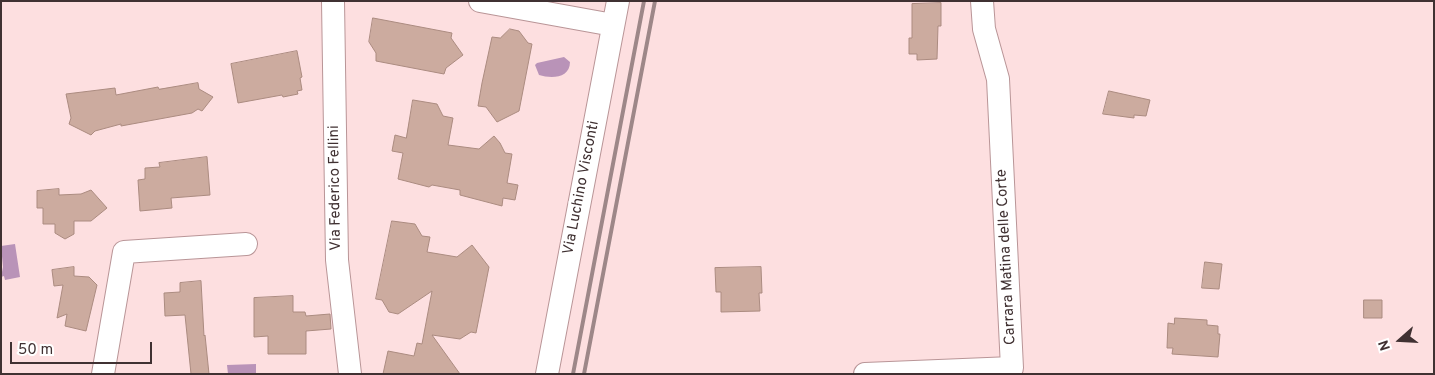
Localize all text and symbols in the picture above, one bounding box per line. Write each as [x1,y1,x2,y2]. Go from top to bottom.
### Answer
street label: Via Luchino Visconti [560,120,604,256]
street label: Via Federico Fellini [326,125,346,251]
street label: Carrara Matina delle Corte [993,169,1021,345]
north arrow [1375,315,1425,365]
scale bar [12,332,155,364]
text: N [1376,338,1395,353]
text: 50 m [18,341,53,360]

